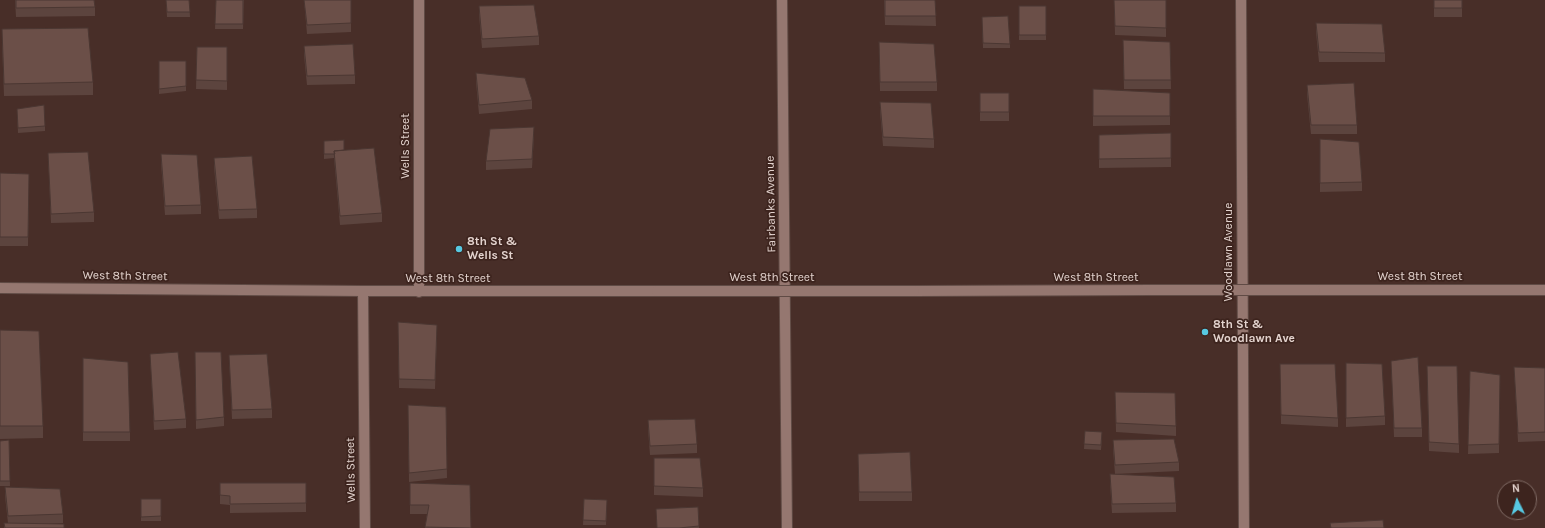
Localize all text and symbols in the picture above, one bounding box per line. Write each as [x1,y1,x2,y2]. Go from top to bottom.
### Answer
street label: Wells Street [399,113,413,179]
street label: Fairbanks Avenue [763,155,779,253]
street label: Woodlawn Avenue [1222,203,1236,301]
place label: 8th St & Wells St [467,235,517,263]
marker: 8th St & Wells St [454,244,464,254]
street label: West 8th Street [82,268,168,284]
street label: West 8th Street [1377,270,1463,284]
street label: West 8th Street [729,271,815,285]
street label: West 8th Street [1053,271,1139,285]
street label: West 8th Street [405,272,491,286]
place label: 8th St & Woodlawn Ave [1213,318,1295,346]
marker: 8th St & Woodlawn Ave [1200,327,1210,337]
street label: Wells Street [343,437,359,503]
north arrow [1497,480,1537,520]
text: N [1511,482,1520,495]

